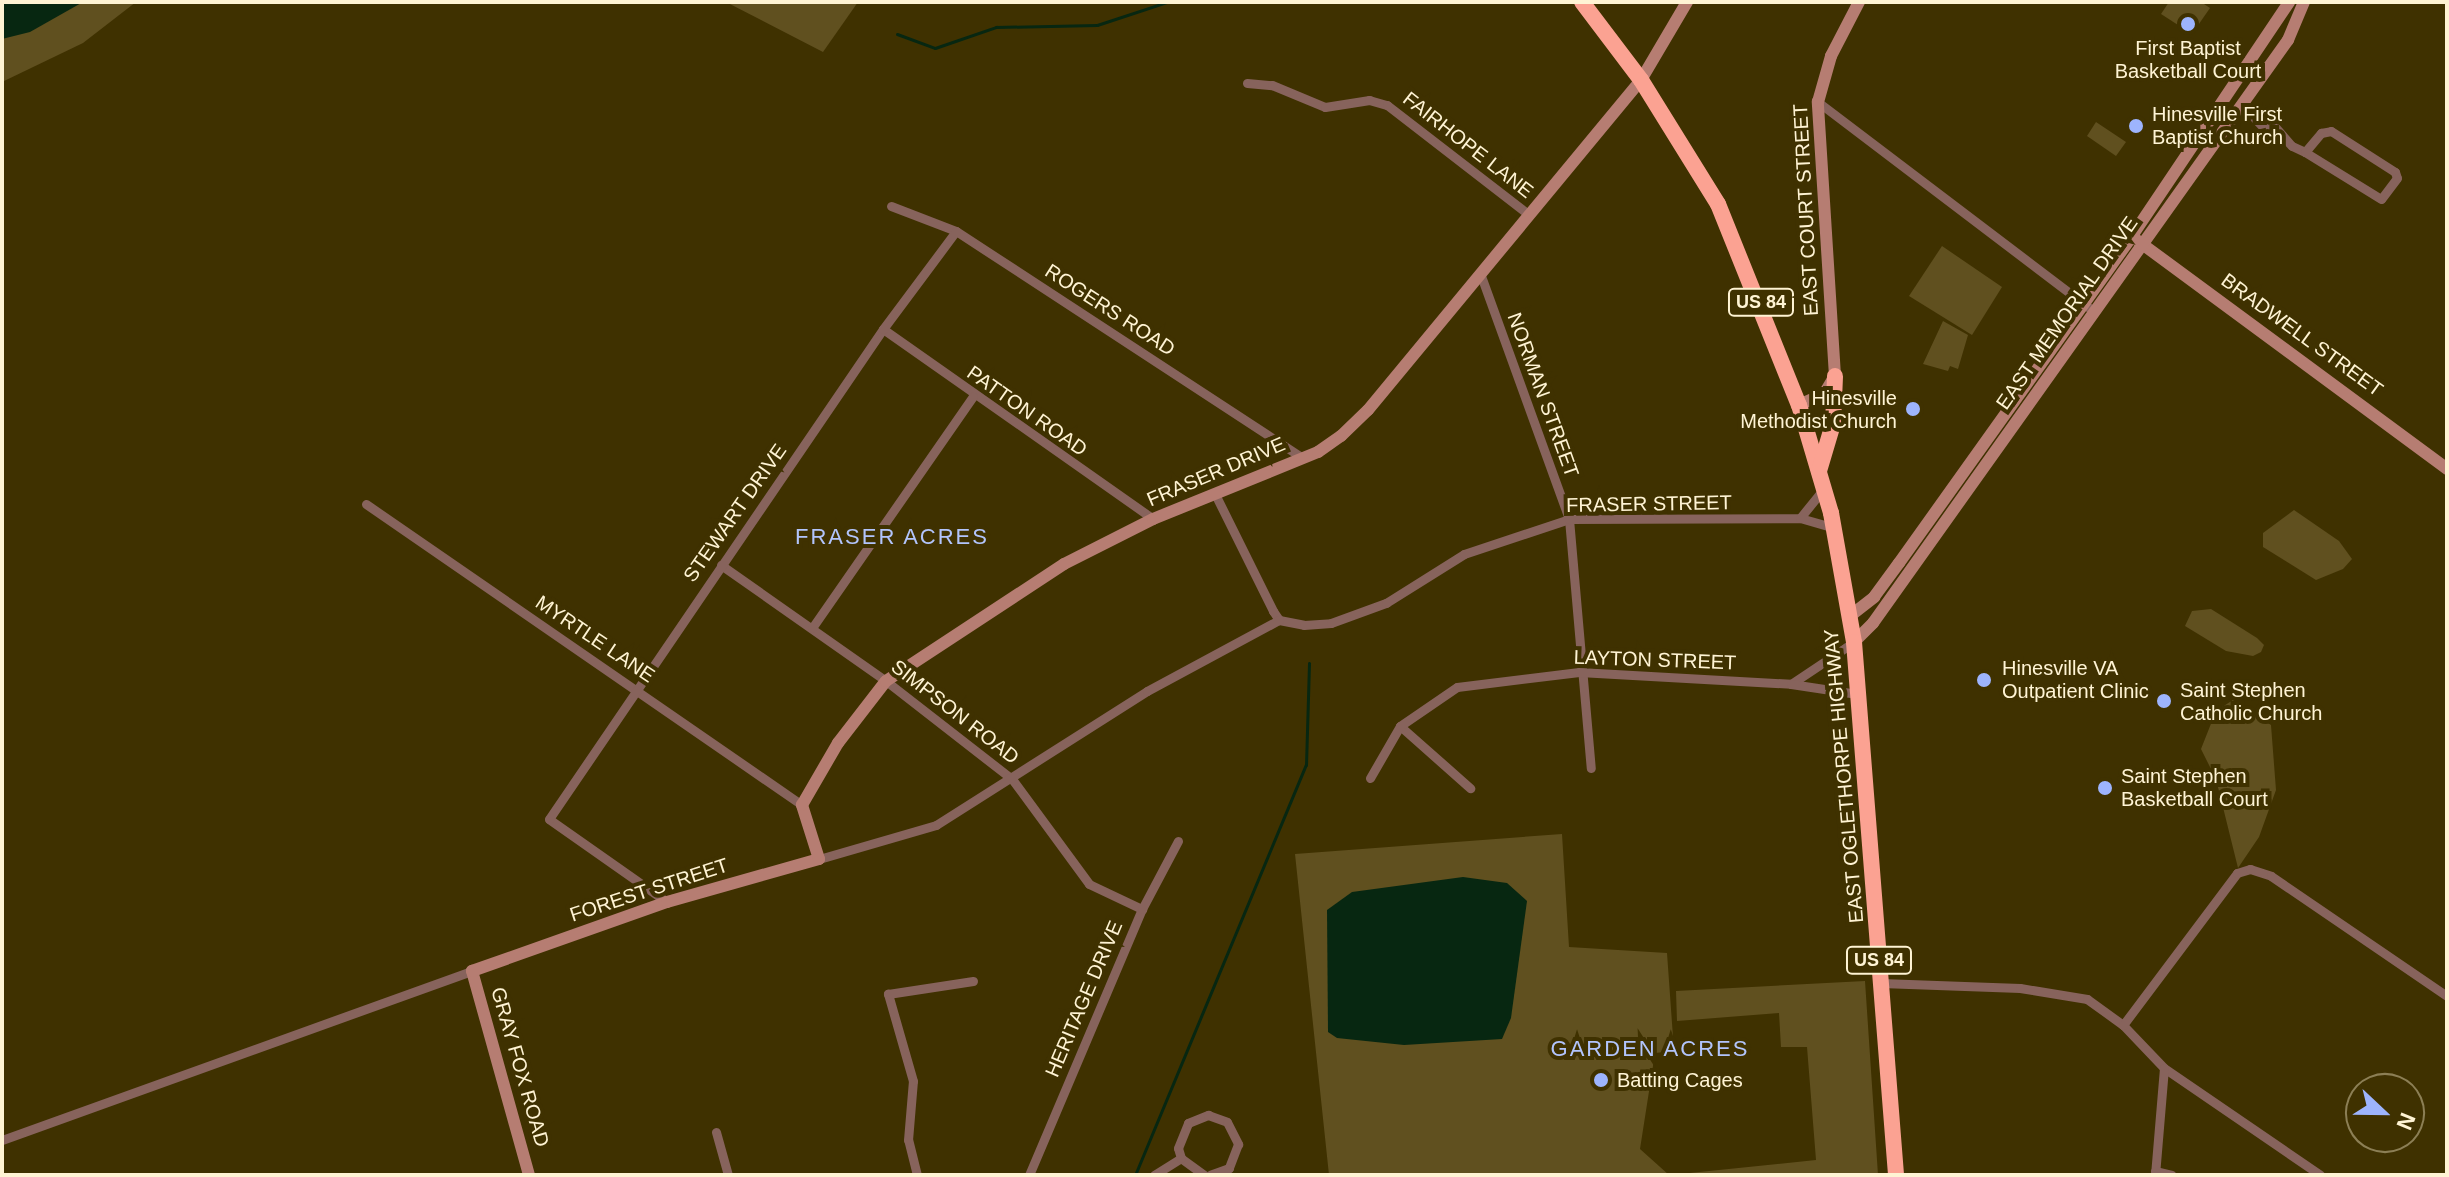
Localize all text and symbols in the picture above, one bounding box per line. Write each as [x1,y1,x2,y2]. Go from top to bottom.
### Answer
marker: First Baptist Basketball Court [2179,15,2197,33]
place label: First Baptist Basketball Court [2115,36,2261,83]
street label: FAIRHOPE LANE [1398,87,1538,203]
place label: Hinesville First Baptist Church [2152,102,2283,149]
street label: EAST COURT STREET [1788,103,1824,317]
marker: Hinesville First Baptist Church [2127,117,2145,135]
street label: EAST MEMORIAL DRIVE [1991,211,2143,415]
street label: ROGERS ROAD [1041,259,1179,361]
street label: BRADWELL STREET [2216,268,2388,402]
road number: US 84 [1727,288,1795,316]
street label: NORMAN STREET [1502,309,1584,481]
street label: PATTON ROAD [962,361,1092,461]
place label: Hinesville Methodist Church [1740,386,1897,433]
marker: Hinesville Methodist Church [1904,400,1922,418]
street label: FRASER DRIVE [1143,432,1289,512]
street label: STEWART DRIVE [678,439,792,587]
street label: FRASER STREET [1566,491,1732,517]
district label: FRASER ACRES [794,524,990,550]
street label: MYRTLE LANE [531,590,659,688]
street label: EAST OGLETHORPE HIGHWAY [1819,628,1869,924]
street label: LAYTON STREET [1573,645,1737,675]
street label: SIMPSON ROAD [886,655,1024,769]
place label: Hinesville VA Outpatient Clinic [2002,656,2149,703]
marker: Hinesville VA Outpatient Clinic [1973,669,1995,691]
place label: Saint Stephen Catholic Church [2180,678,2322,725]
marker: Saint Stephen Catholic Church [2155,692,2173,710]
place label: Saint Stephen Basketball Court [2121,764,2268,811]
marker: Saint Stephen Basketball Court [2096,779,2114,797]
street label: FOREST STREET [567,853,731,927]
street label: HERITAGE DRIVE [1040,917,1128,1081]
road number: US 84 [1845,946,1913,974]
street label: GRAY FOX ROAD [486,984,554,1150]
district label: GARDEN ACRES [1550,1036,1750,1062]
place label: Batting Cages [1617,1068,1743,1092]
marker: Batting Cages [1592,1071,1610,1089]
north arrow [2345,1073,2425,1153]
text: N [2391,1109,2420,1133]

